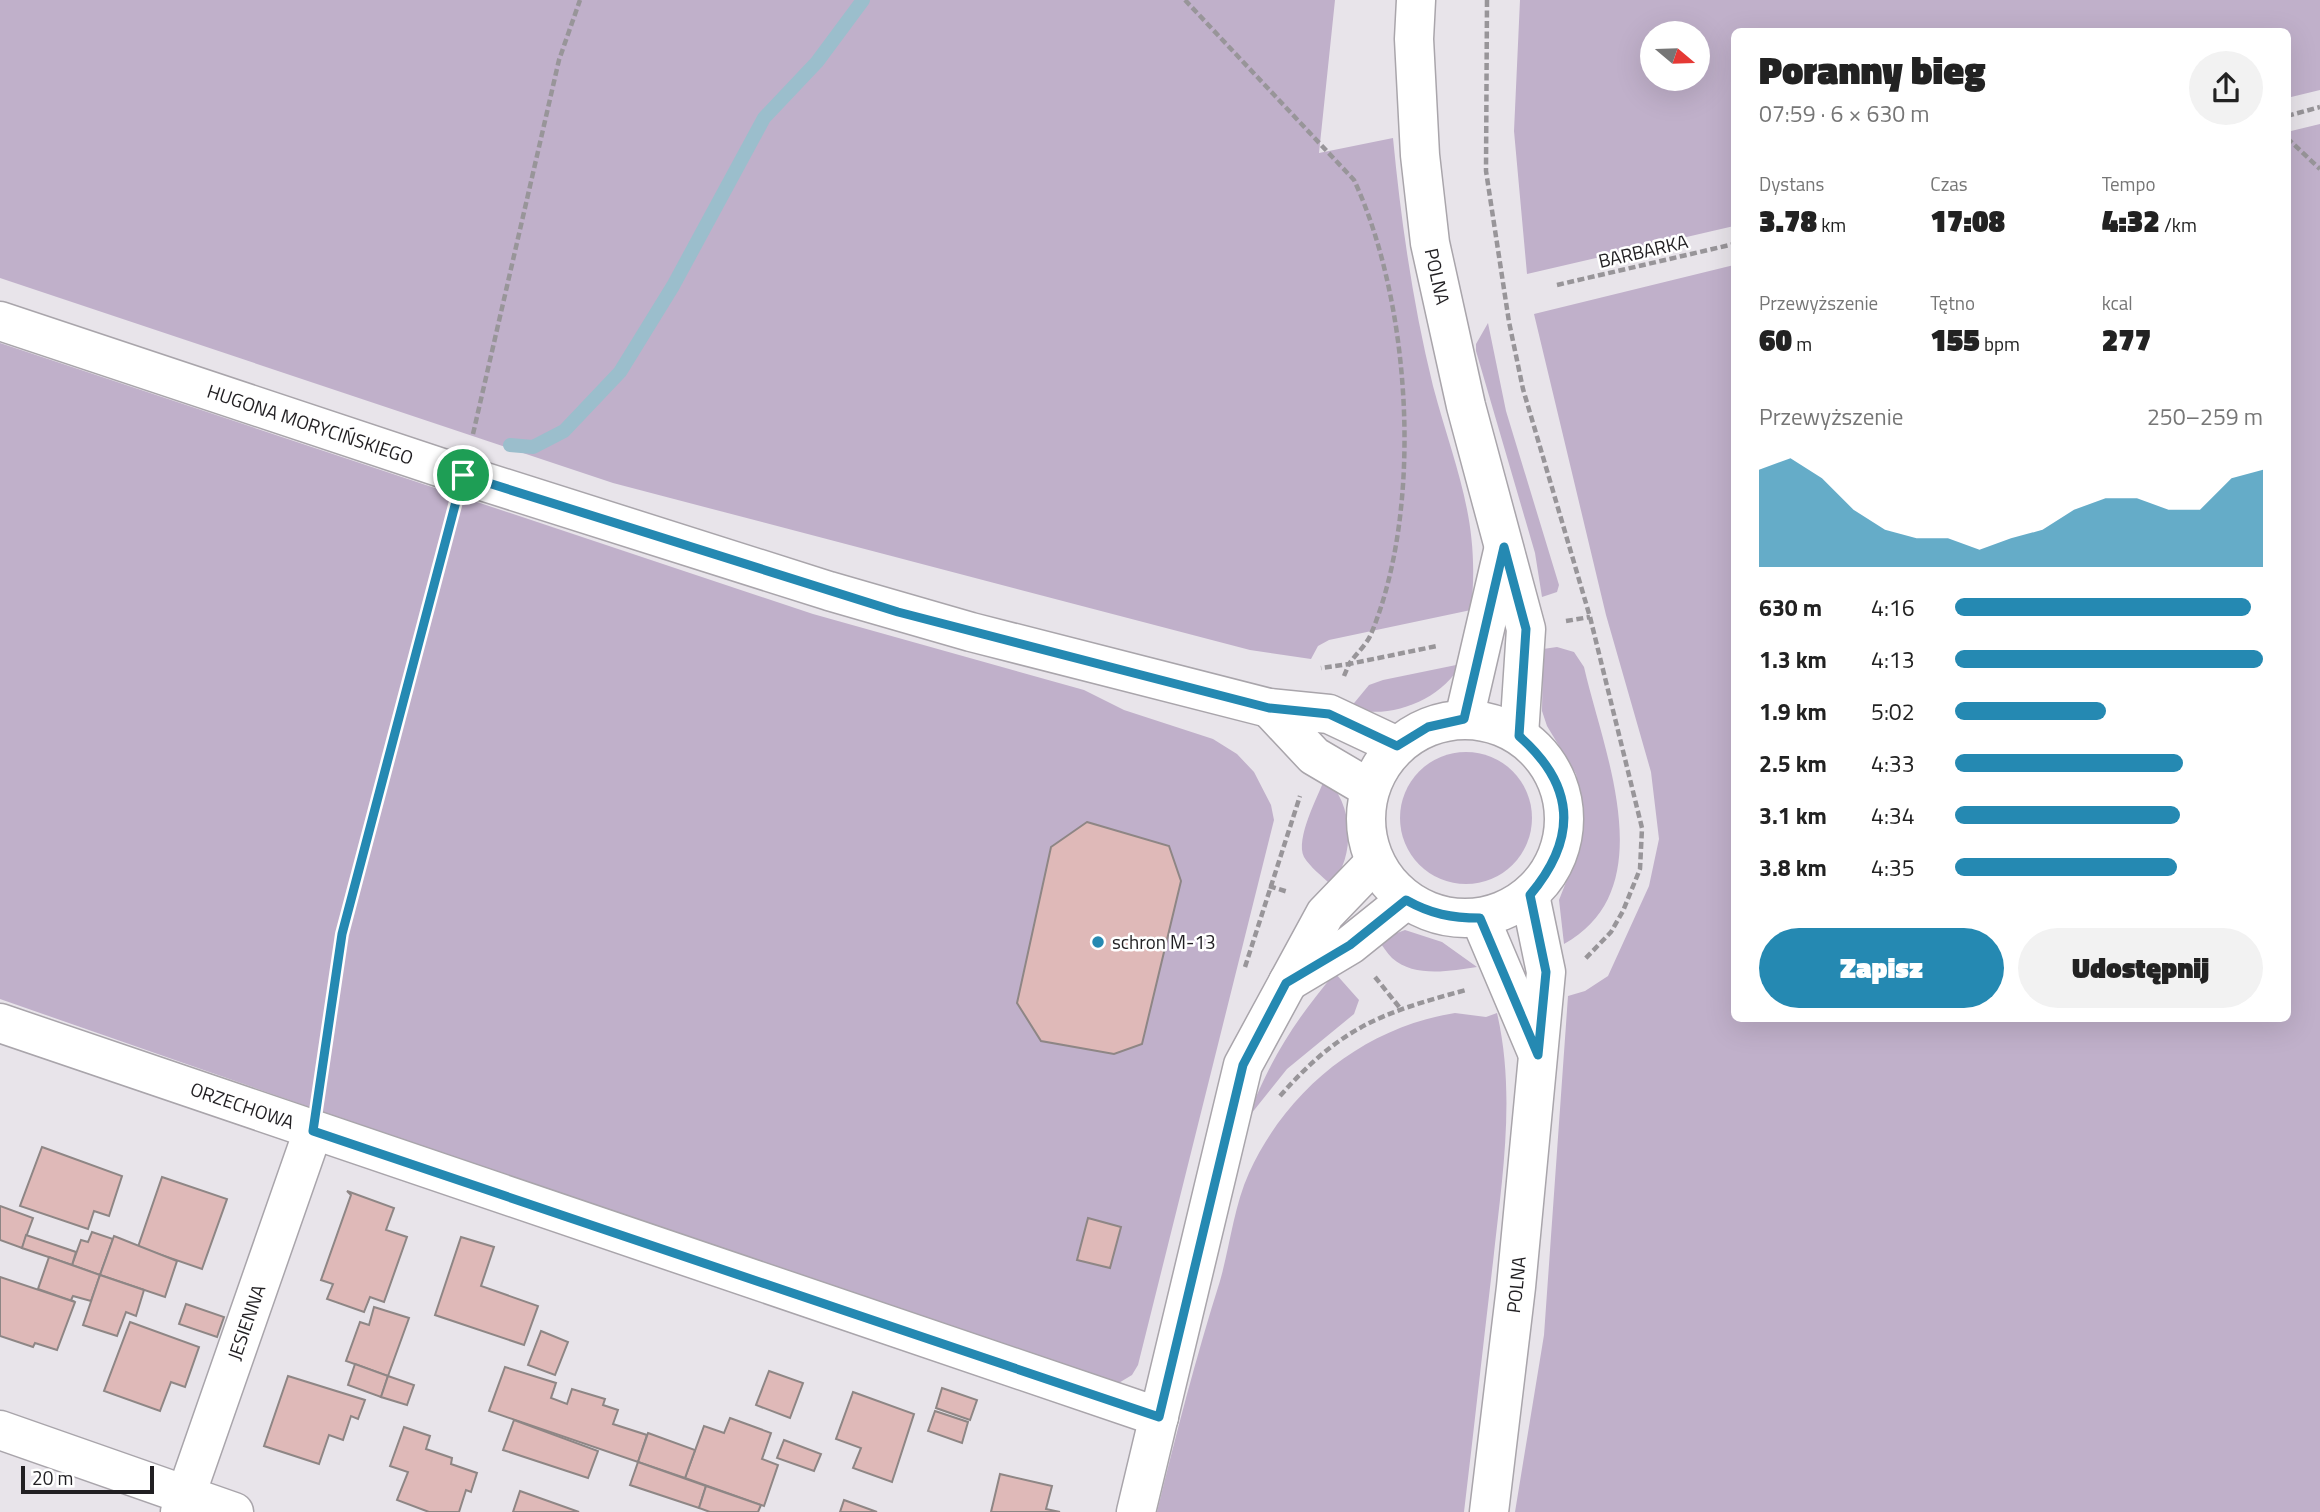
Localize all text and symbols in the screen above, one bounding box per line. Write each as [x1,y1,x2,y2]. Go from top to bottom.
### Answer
north arrow [1640,21,1710,91]
map controls [1640,21,1710,91]
text: Poranny bieg [1759,41,1986,99]
button: share [2189,51,2263,125]
text: 07:59 · 6 × 630 m [1759,96,1929,131]
text: Dystans [1759,169,1824,198]
text: Czas [1930,169,1968,198]
text: Tempo [2102,169,2155,198]
text: 3.78 [1759,198,1817,244]
text: 17:08 [1930,198,2005,244]
text: 4:32 [2102,198,2160,244]
text: km [1817,210,1846,239]
text: /km [2160,210,2197,239]
street label: BARBARKA [1595,226,1691,275]
street label: POLNA [1418,245,1458,307]
text: Przewyższenie [1759,288,1878,317]
text: Tętno [1930,288,1975,317]
text: kcal [2102,288,2133,317]
text: 60 [1759,317,1792,363]
text: 155 [1930,317,1980,363]
text: 277 [2102,317,2151,363]
text: m [1792,329,1812,358]
text: bpm [1980,329,2020,358]
street label: HUGONA MORYCIŃSKIEGO [204,376,417,472]
text: Przewyższenie [1759,399,1903,434]
text: 250–259 m [2147,399,2263,434]
pin [433,445,493,505]
icon: arrive [444,456,482,494]
text: 630 m [1759,590,1822,625]
text: 4:16 [1871,590,1915,625]
text: 1.3 km [1759,642,1827,677]
text: 4:13 [1871,642,1915,677]
text: 1.9 km [1759,694,1827,729]
text: 5:02 [1871,694,1915,729]
text: 2.5 km [1759,746,1827,781]
text: 4:33 [1871,746,1915,781]
text: 3.1 km [1759,798,1827,833]
text: 4:34 [1871,798,1915,833]
text: 3.8 km [1759,850,1827,885]
text: 4:35 [1871,850,1915,885]
place label: schron M-13 [1112,927,1216,956]
button: Zapisz [1759,928,2004,1008]
button: Udostępnij [2018,928,2263,1008]
marker: schron M-13 [1090,934,1106,950]
street label: ORZECHOWA [187,1074,298,1136]
street label: POLNA [1498,1255,1533,1315]
street label: JESIENNA [219,1280,272,1364]
scale bar [21,1463,154,1495]
text: 20 m [32,1463,73,1492]

